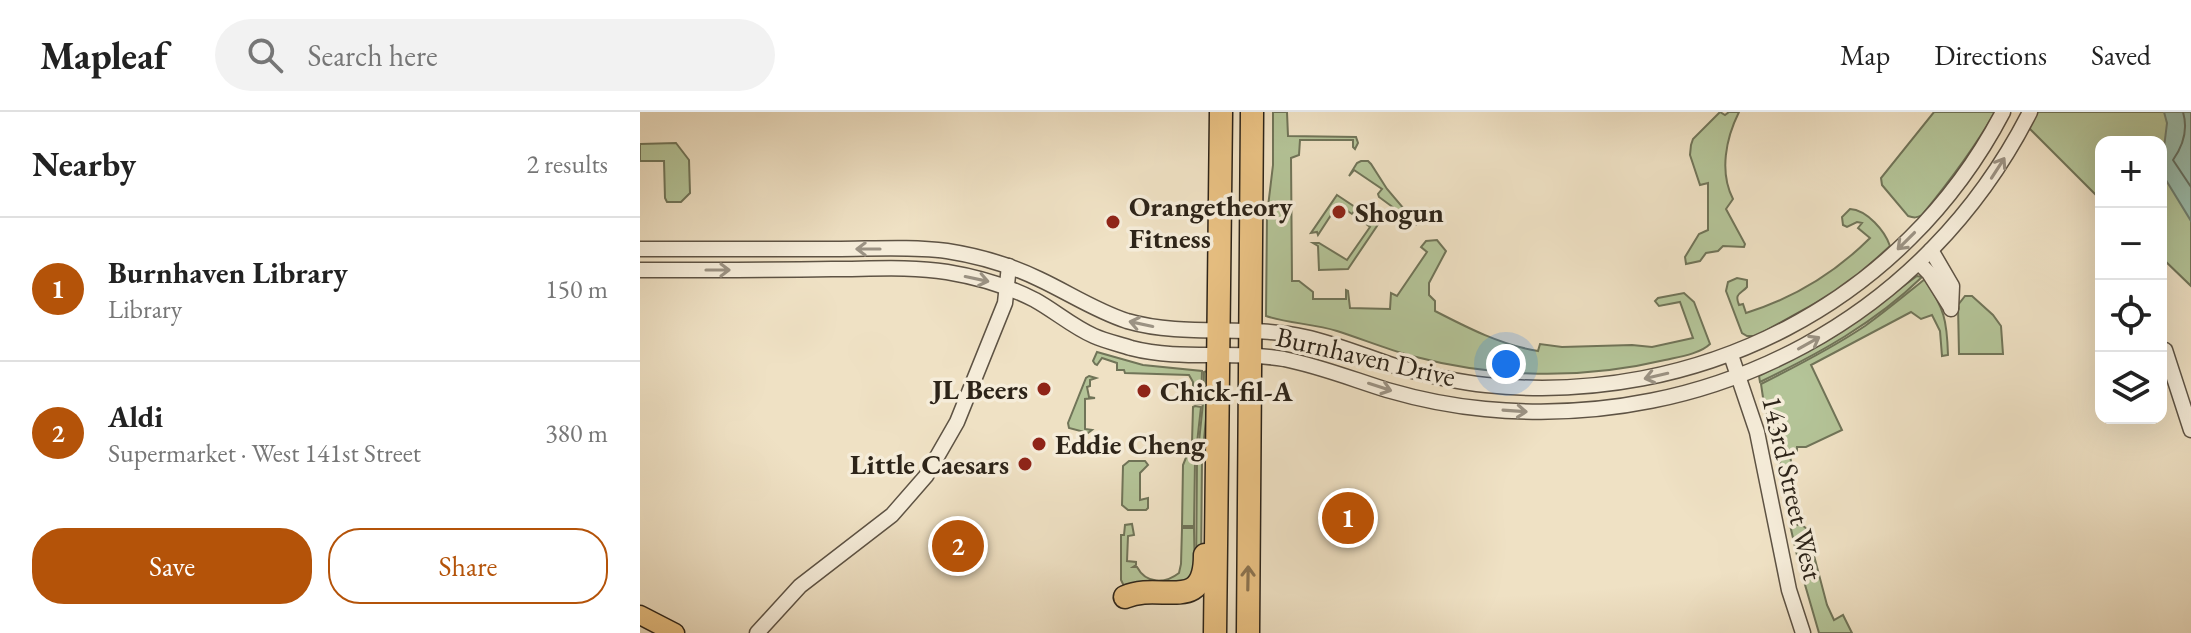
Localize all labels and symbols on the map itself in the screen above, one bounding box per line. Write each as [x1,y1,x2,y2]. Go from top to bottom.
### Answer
one-way arrow [1990,157,2006,180]
place label: Orangetheory Fitness [1129,188,1293,256]
place label: Shogun [1355,194,1444,230]
marker: Shogun [1330,203,1348,221]
marker: Orangetheory Fitness [1104,213,1122,231]
one-way arrow [1897,231,1916,250]
one-way arrow [855,241,882,257]
one-way arrow [704,262,731,278]
one-way arrow [964,272,989,287]
one-way arrow [1129,315,1155,330]
street label: Burnhaven Drive [1273,318,1459,394]
one-way arrow [1797,335,1820,351]
your location [1486,344,1526,384]
one-way arrow [1644,369,1669,384]
place label: JL Beers [929,371,1028,407]
place label: Chick-fil-A [1160,373,1294,409]
marker: JL Beers [1035,380,1053,398]
one-way arrow [1367,381,1392,396]
marker: Chick-fil-A [1135,382,1153,400]
street label: 143rd Street West [1754,392,1832,584]
one-way arrow [1501,404,1528,419]
place label: Eddie Cheng [1055,426,1206,462]
marker: Eddie Cheng [1030,435,1048,453]
place label: Little Caesars [850,446,1009,482]
marker: Little Caesars [1016,455,1034,473]
pin: 1 [1322,488,1374,548]
pin: 2 [932,516,984,576]
one-way arrow [1241,565,1256,592]

